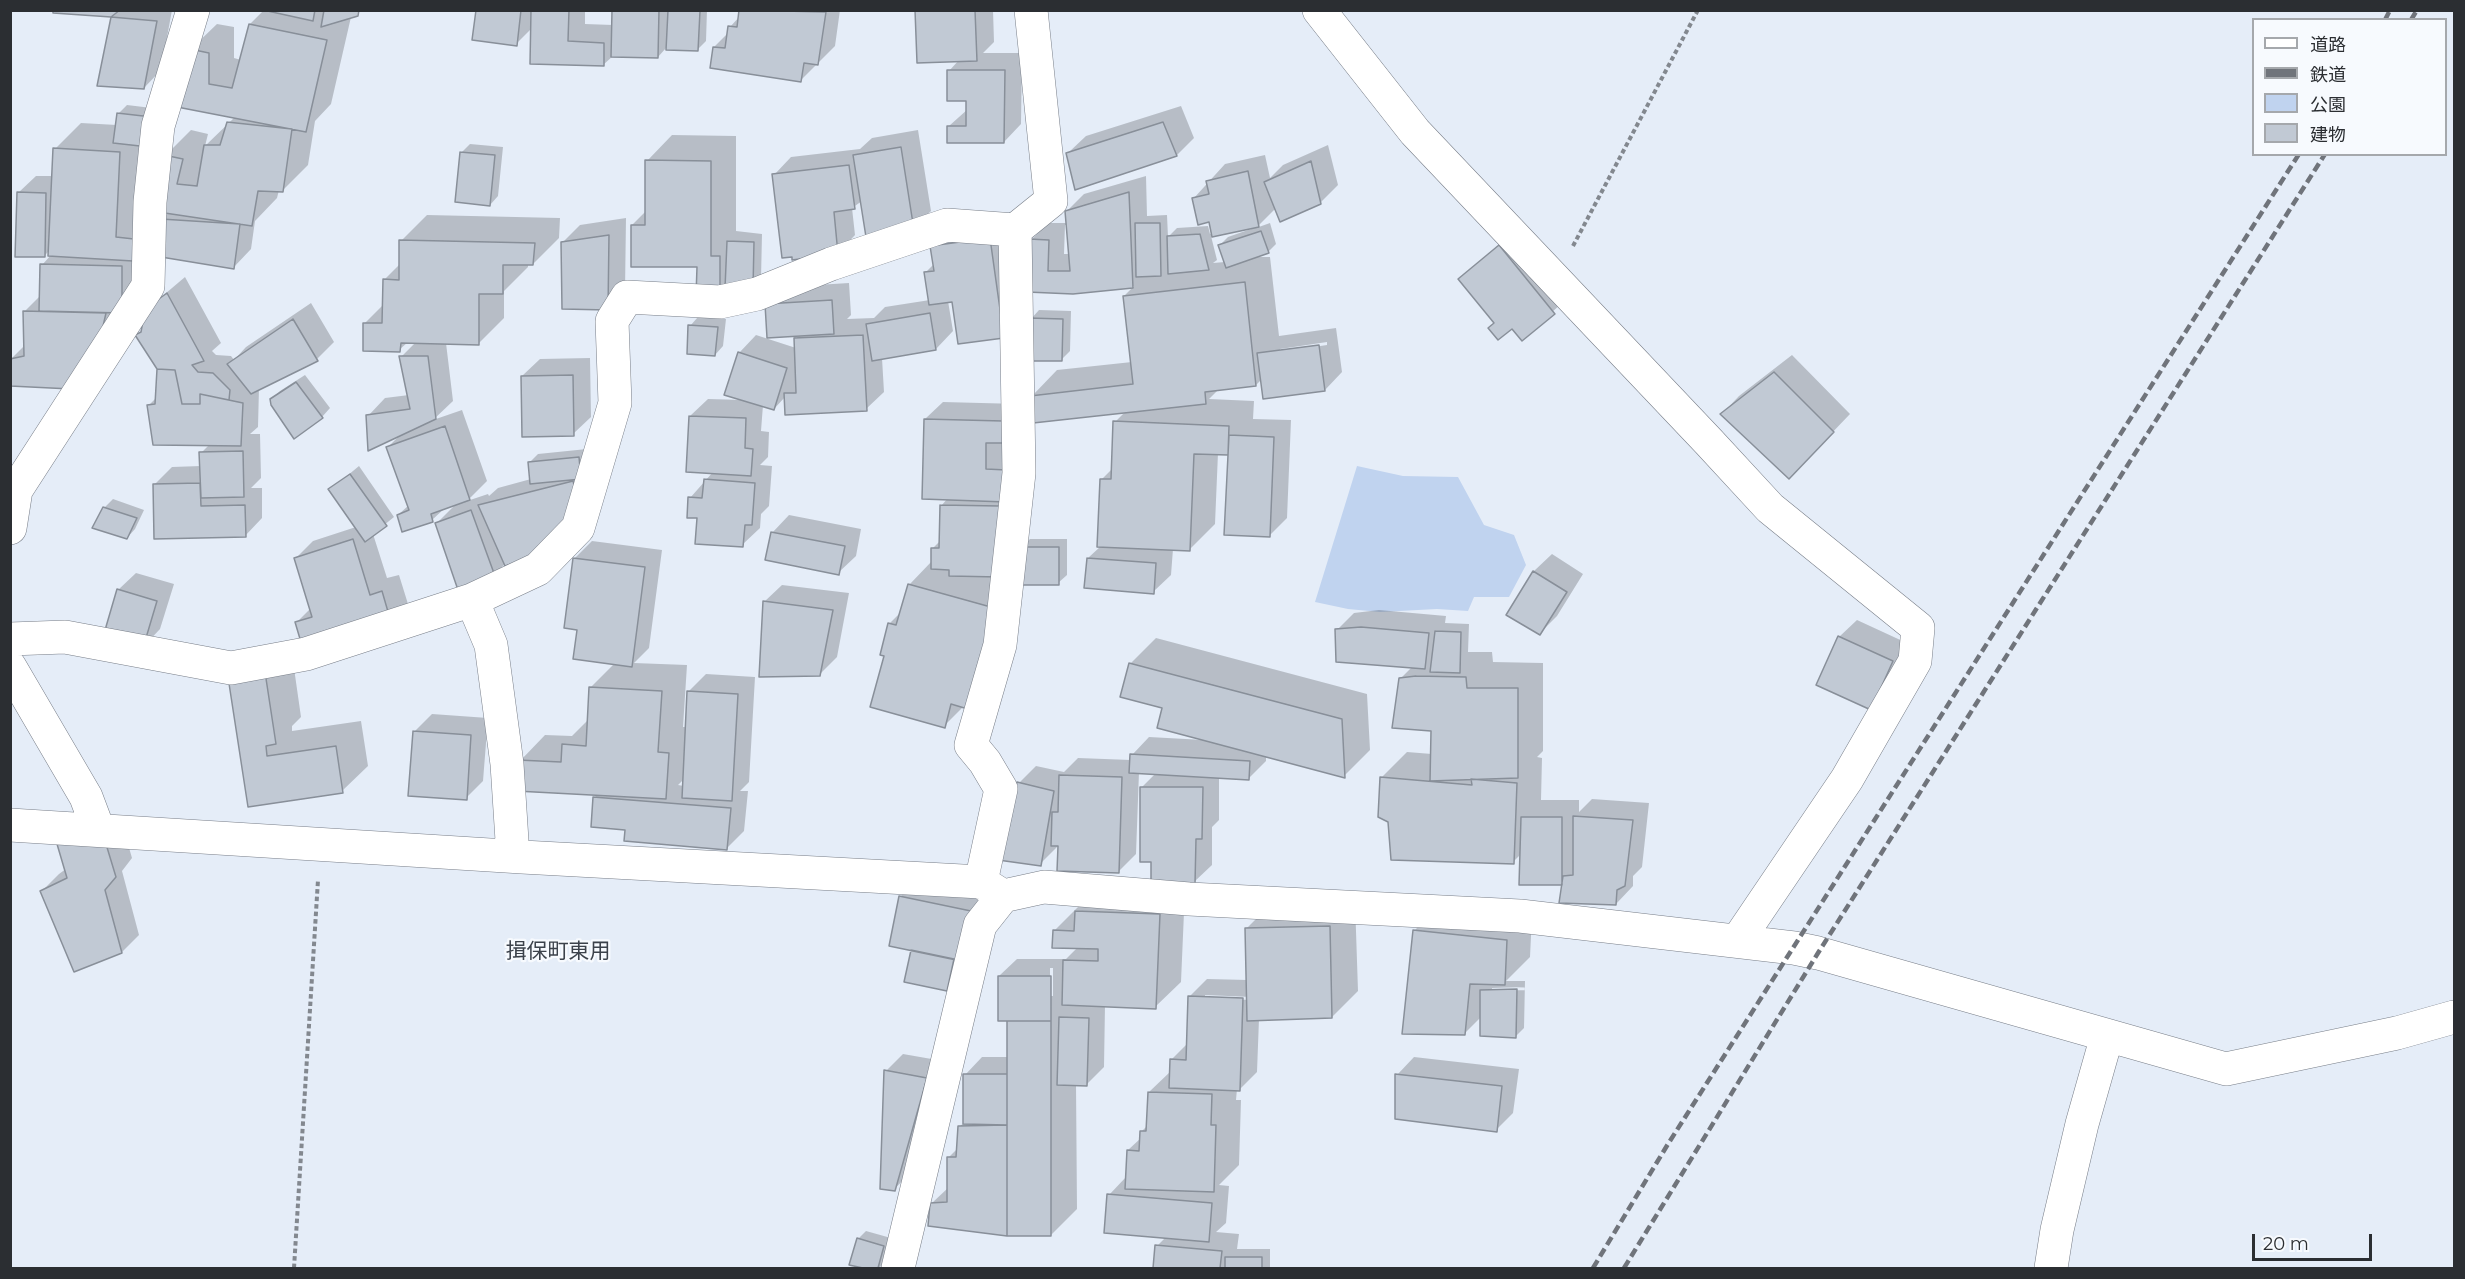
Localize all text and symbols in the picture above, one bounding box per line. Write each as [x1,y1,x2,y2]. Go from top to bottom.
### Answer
legend [2252,18,2447,156]
text: 道路 [2310,34,2346,56]
text: 鉄道 [2310,64,2346,86]
text: 公園 [2310,94,2346,116]
text: 建物 [2310,124,2346,146]
district label: 揖保町東用 [506,939,610,965]
scale bar [2255,1222,2375,1260]
text: 20 m [2263,1233,2309,1255]

